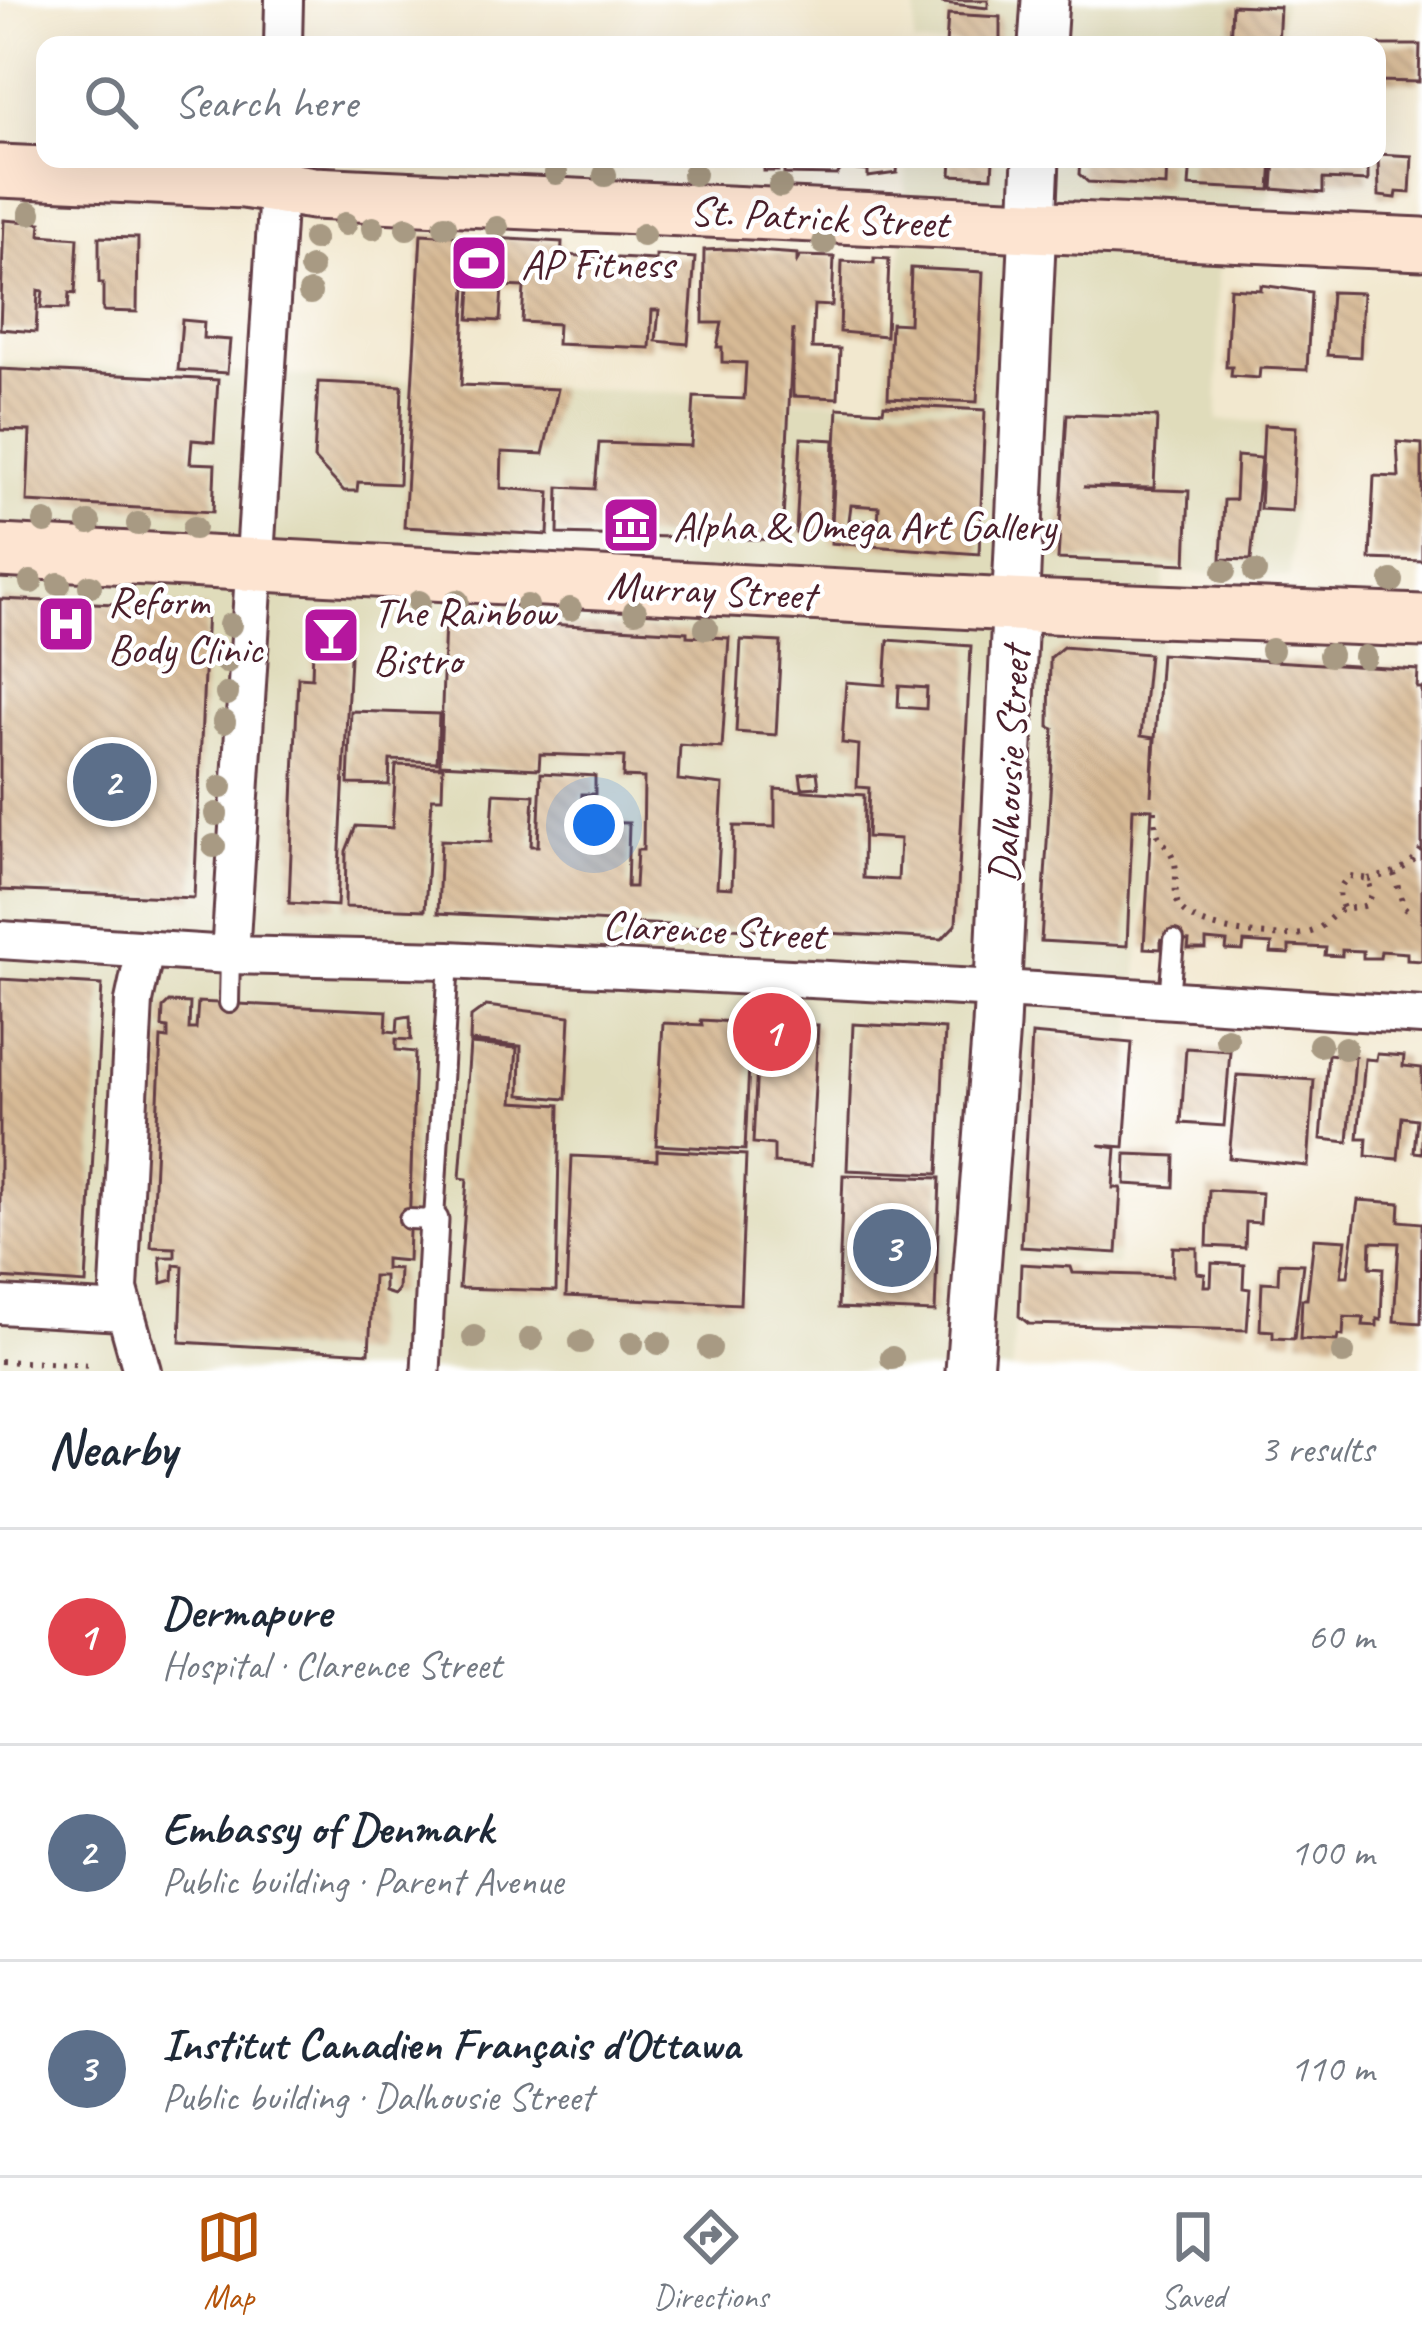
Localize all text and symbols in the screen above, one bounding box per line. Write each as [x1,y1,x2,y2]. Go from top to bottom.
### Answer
search box [36,36,1386,168]
icon: search [78,69,144,135]
text: Search here [174,74,357,131]
street label: St. Patrick Street [688,184,953,251]
sports icon: AP Fitness [448,232,510,294]
place label: AP Fitness [521,238,678,291]
museum icon: Alpha & Omega Art Gallery [600,494,662,556]
place label: Alpha & Omega Art Gallery [673,500,1058,553]
street label: Murray Street [605,559,821,623]
place label: Reform Body Clinic [108,575,265,676]
place label: The Rainbow Bistro [373,586,559,687]
hospital icon: Reform Body Clinic [35,593,97,655]
bar icon: The Rainbow Bistro [300,604,362,666]
street label: Dalhousie Street [977,640,1042,885]
pin: 2 [73,737,151,827]
your location [564,795,624,855]
street label: Clarence Street [601,898,830,963]
pin: 1 [733,987,811,1077]
pin: 3 [853,1203,931,1293]
text: Nearby [48,1417,176,1481]
text: 3 results [1260,1425,1374,1474]
text: Dermapure [162,1584,331,1641]
text: 1 [78,1612,96,1661]
text: 60 m [1308,1612,1374,1661]
text: Hospital · Clarence Street [162,1641,501,1690]
text: Embassy of Denmark [162,1800,493,1857]
text: 2 [78,1828,96,1877]
text: 100 m [1290,1828,1374,1877]
text: Public building · Parent Avenue [162,1857,563,1906]
text: Institut Canadien Français d'Ottawa [162,2016,740,2073]
text: 3 [78,2044,96,2093]
text: 110 m [1290,2044,1374,2093]
text: Public building · Dalhousie Street [162,2073,593,2122]
tab: Map [196,2204,262,2318]
tab: Directions [654,2204,768,2318]
tab: Saved [1160,2204,1226,2318]

